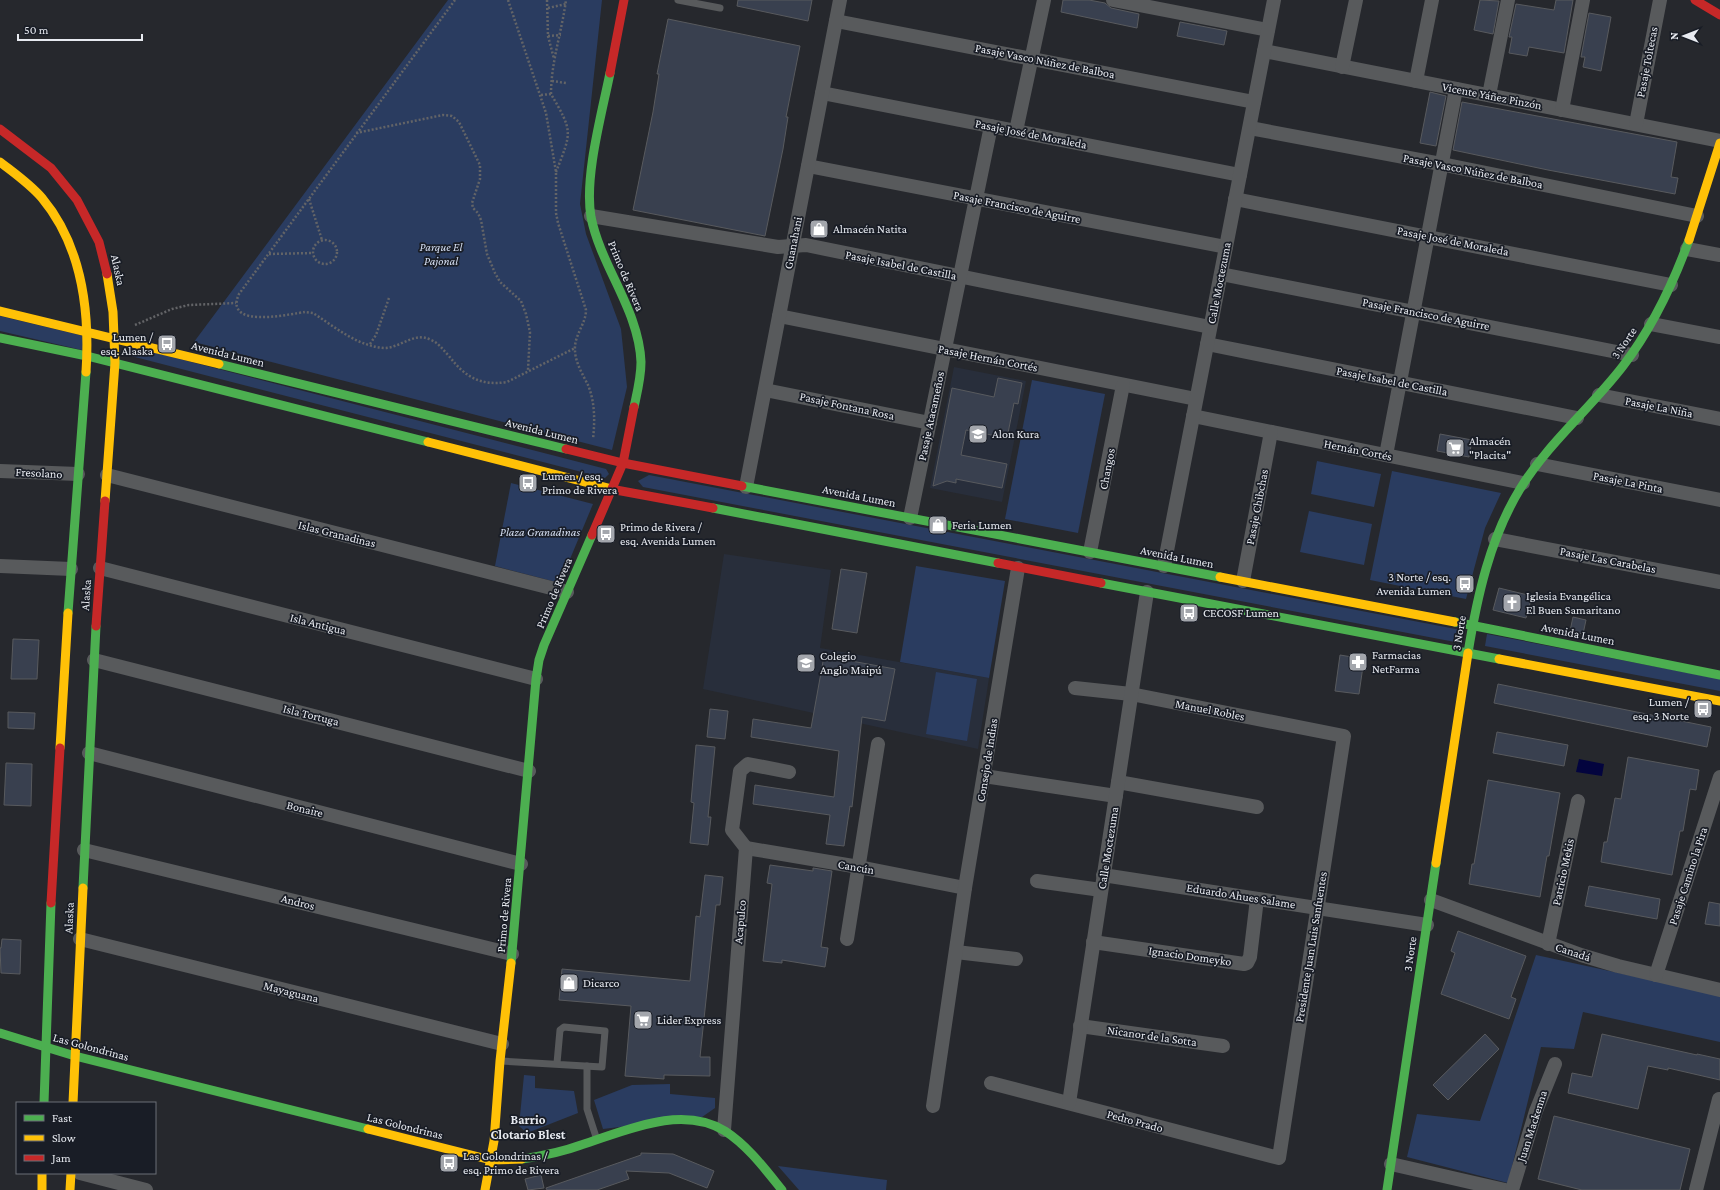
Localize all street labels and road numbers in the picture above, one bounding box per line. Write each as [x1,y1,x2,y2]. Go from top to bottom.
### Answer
street label: Pasaje Toltecas [1633,25,1661,99]
street label: Pasaje Vasco Núñez de Balboa [974,41,1116,81]
street label: Vicente Yáñez Pinzón [1441,79,1544,113]
street label: Pasaje José de Moraleda [974,116,1088,152]
street label: Pasaje Vasco Núñez de Balboa [1402,151,1544,191]
street label: Pasaje Francisco de Aguirre [952,188,1082,226]
street label: Guanahani [781,216,805,270]
street label: Pasaje José de Moraleda [1396,223,1510,259]
street label: Primo de Rivera [605,239,647,314]
street label: Calle Moctezuma [1204,240,1234,325]
street label: Pasaje Isabel de Castilla [844,247,958,283]
street label: Alaska [108,253,128,287]
street label: Pasaje Francisco de Aguirre [1361,295,1491,333]
street label: 3 Norte [1608,325,1640,361]
street label: Avenida Lumen [190,338,266,370]
street label: Pasaje Hernán Cortés [937,341,1039,375]
street label: Pasaje Isabel de Castilla [1335,363,1449,399]
street label: Pasaje Atacameños [915,370,947,462]
street label: Pasaje Fontana Rosa [798,389,896,423]
street label: Pasaje La Niña [1624,394,1695,421]
street label: Avenida Lumen [504,415,580,447]
street label: Hernán Cortés [1323,437,1394,464]
street label: Changos [1096,447,1118,491]
street label: Fresolano [15,465,63,481]
street label: Pasaje Chibchas [1243,468,1271,546]
street label: Pasaje La Pinta [1592,468,1665,496]
street label: Avenida Lumen [821,482,897,510]
street label: Islas Granadinas [297,518,377,550]
street label: Avenida Lumen [1139,543,1215,571]
street label: Pasaje Las Carabelas [1559,544,1658,576]
street label: Primo de Rivera [533,555,575,630]
street label: Alaska [78,578,94,611]
street label: Isla Antigua [288,610,348,638]
street label: 3 Norte [1449,614,1469,652]
street label: Avenida Lumen [1540,620,1616,648]
street label: Manuel Robles [1174,696,1246,724]
street label: Isla Tortuga [282,701,341,729]
street label: Consejo de Indias [973,717,1001,803]
street label: Bonaire [285,798,325,820]
street label: Calle Moctezuma [1095,805,1121,890]
street label: Pasaje Camino la Pira [1666,825,1711,927]
street label: Patricio Mekis [1549,837,1577,907]
street label: Cancún [837,857,876,877]
street label: Presidente Juan Luis Sanfuentes [1292,870,1330,1023]
street label: Primo de Rivera [494,876,514,953]
street label: Eduardo Ahues Salame [1186,880,1296,912]
street label: Andros [280,891,317,913]
street label: Acapulco [731,899,749,945]
street label: Alaska [61,901,77,934]
street label: 3 Norte [1401,936,1419,972]
street label: Canadá [1554,940,1593,964]
street label: Ignacio Domeyko [1148,943,1232,969]
street label: Mayaguana [262,978,320,1006]
street label: Nicanor de la Sotta [1106,1023,1198,1049]
street label: Las Golondrinas [51,1030,131,1064]
street label: Juan Mackenna [1514,1088,1550,1164]
street label: Pedro Prado [1105,1107,1165,1135]
street label: Las Golondrinas [365,1110,445,1142]

